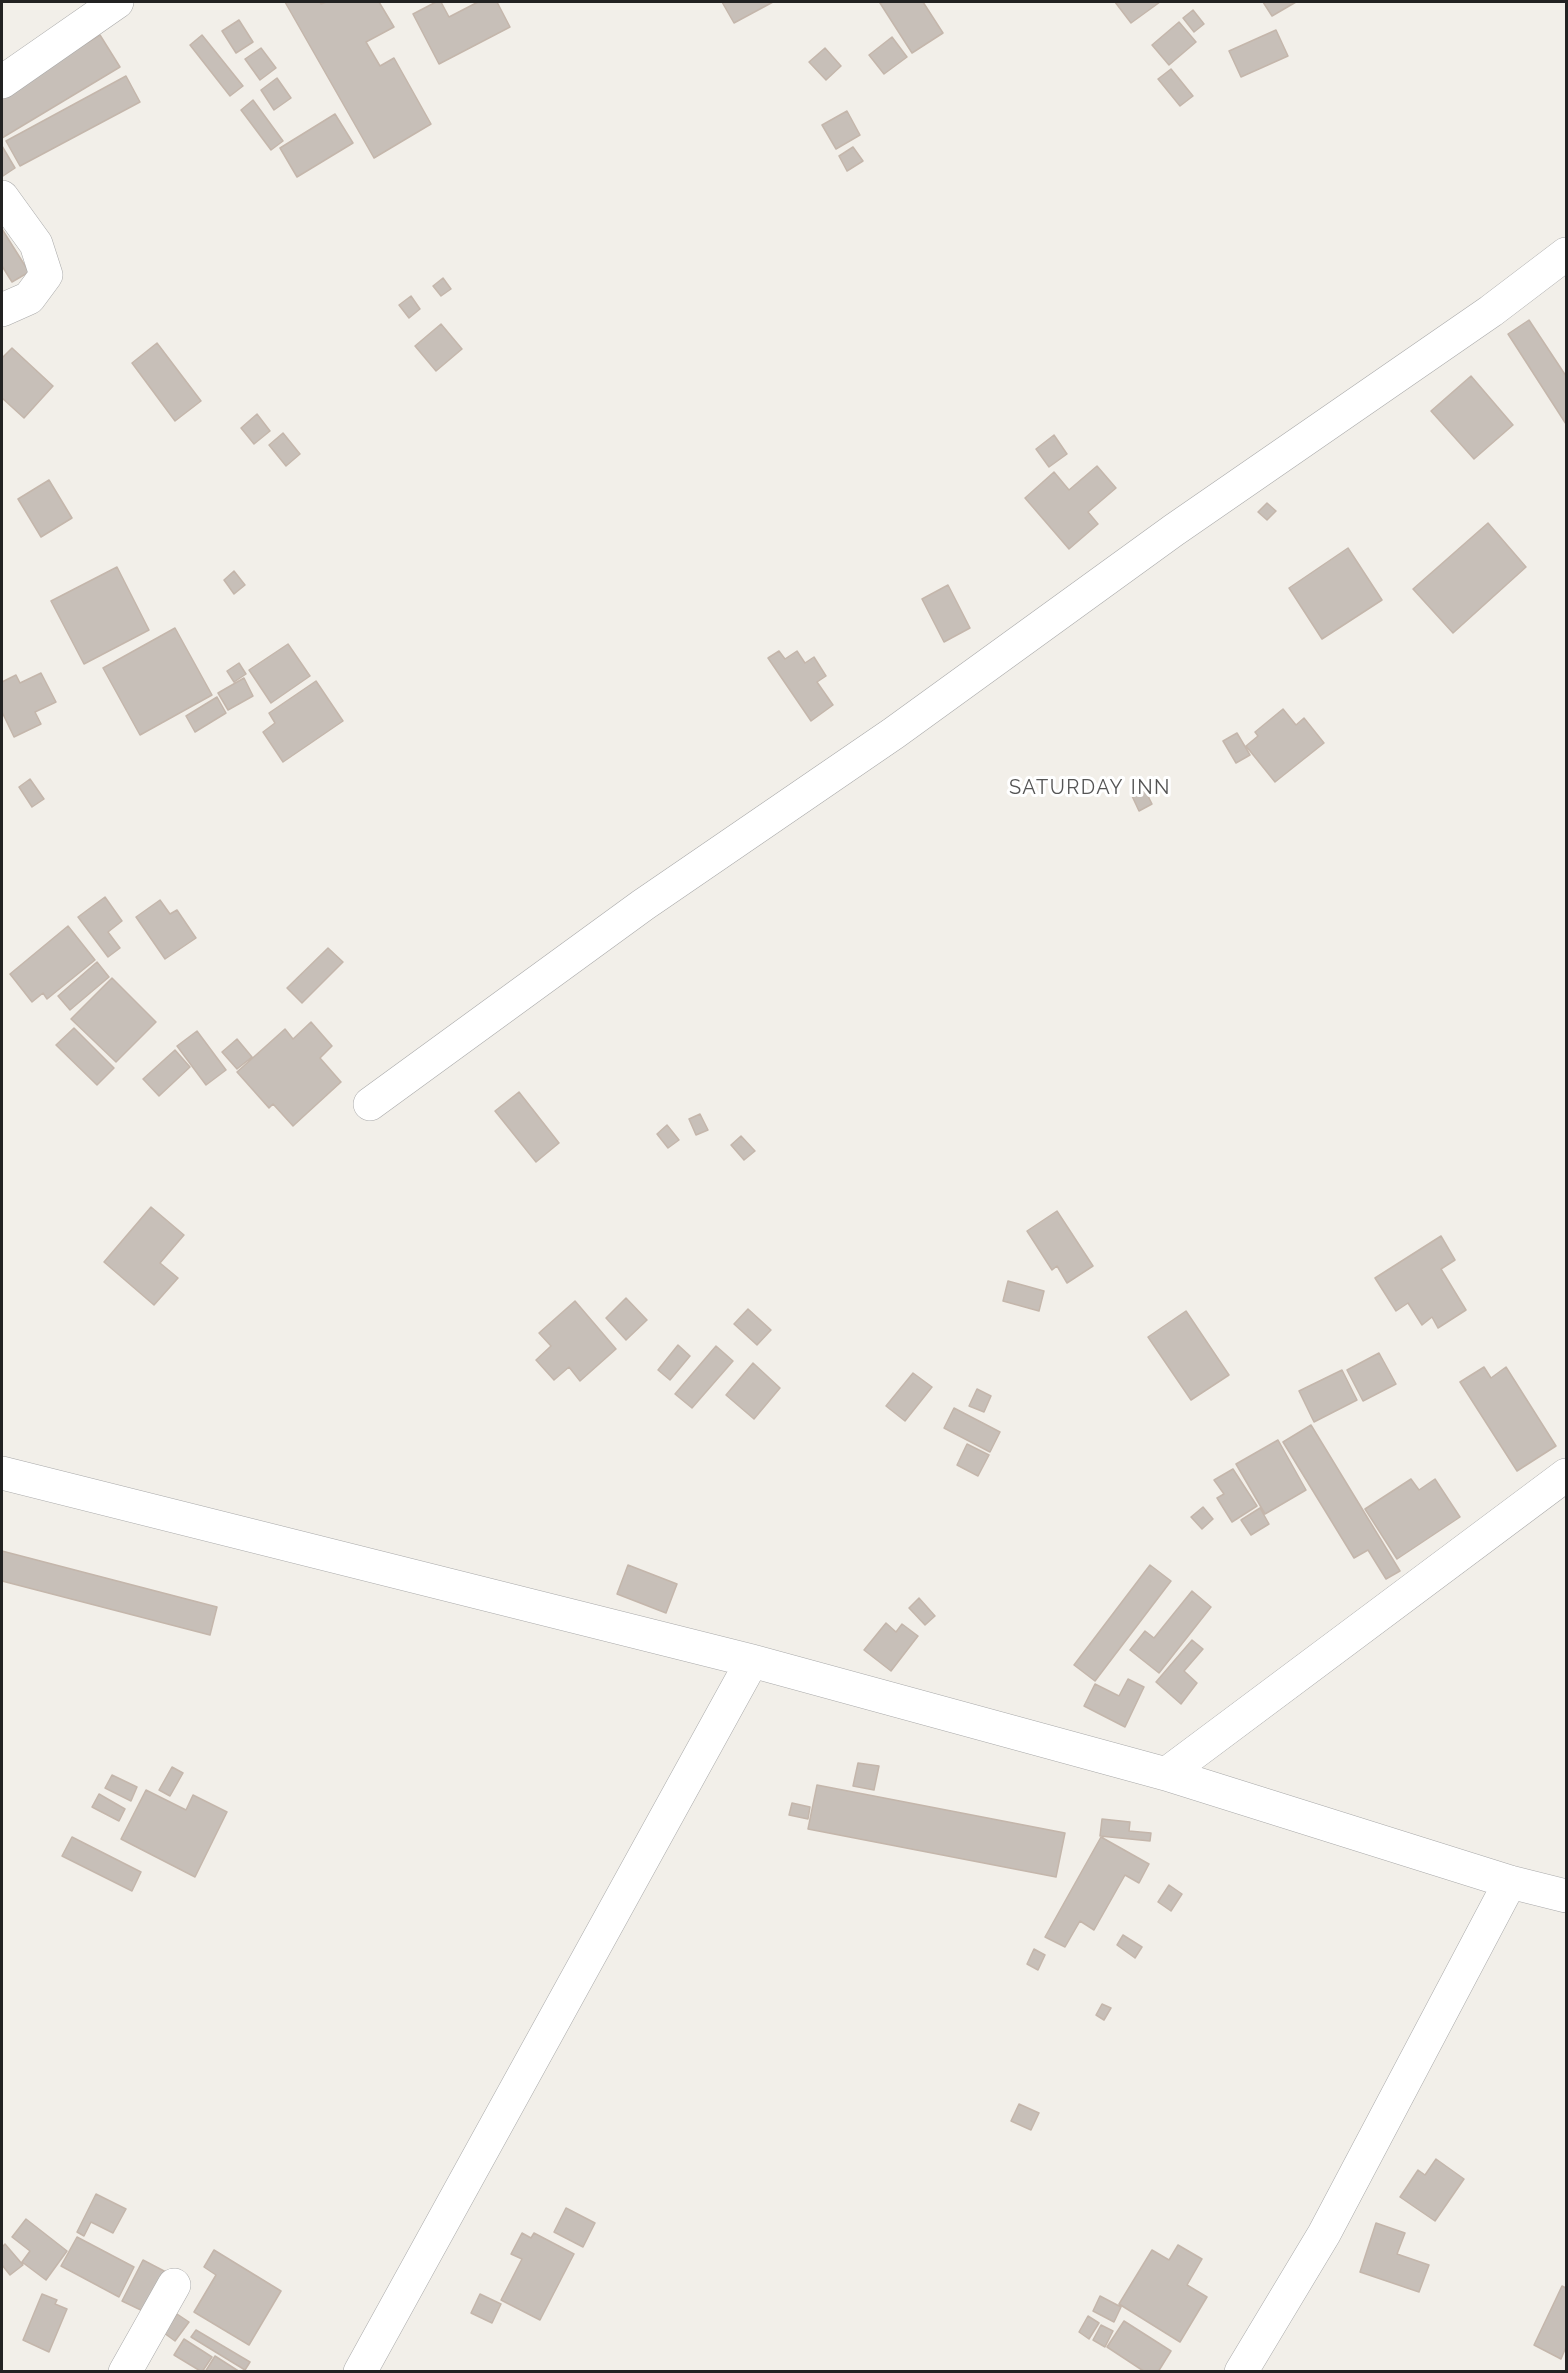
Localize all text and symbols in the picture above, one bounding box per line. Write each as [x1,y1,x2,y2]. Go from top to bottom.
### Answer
district label: SATURDAY INN [1009,776,1171,800]

